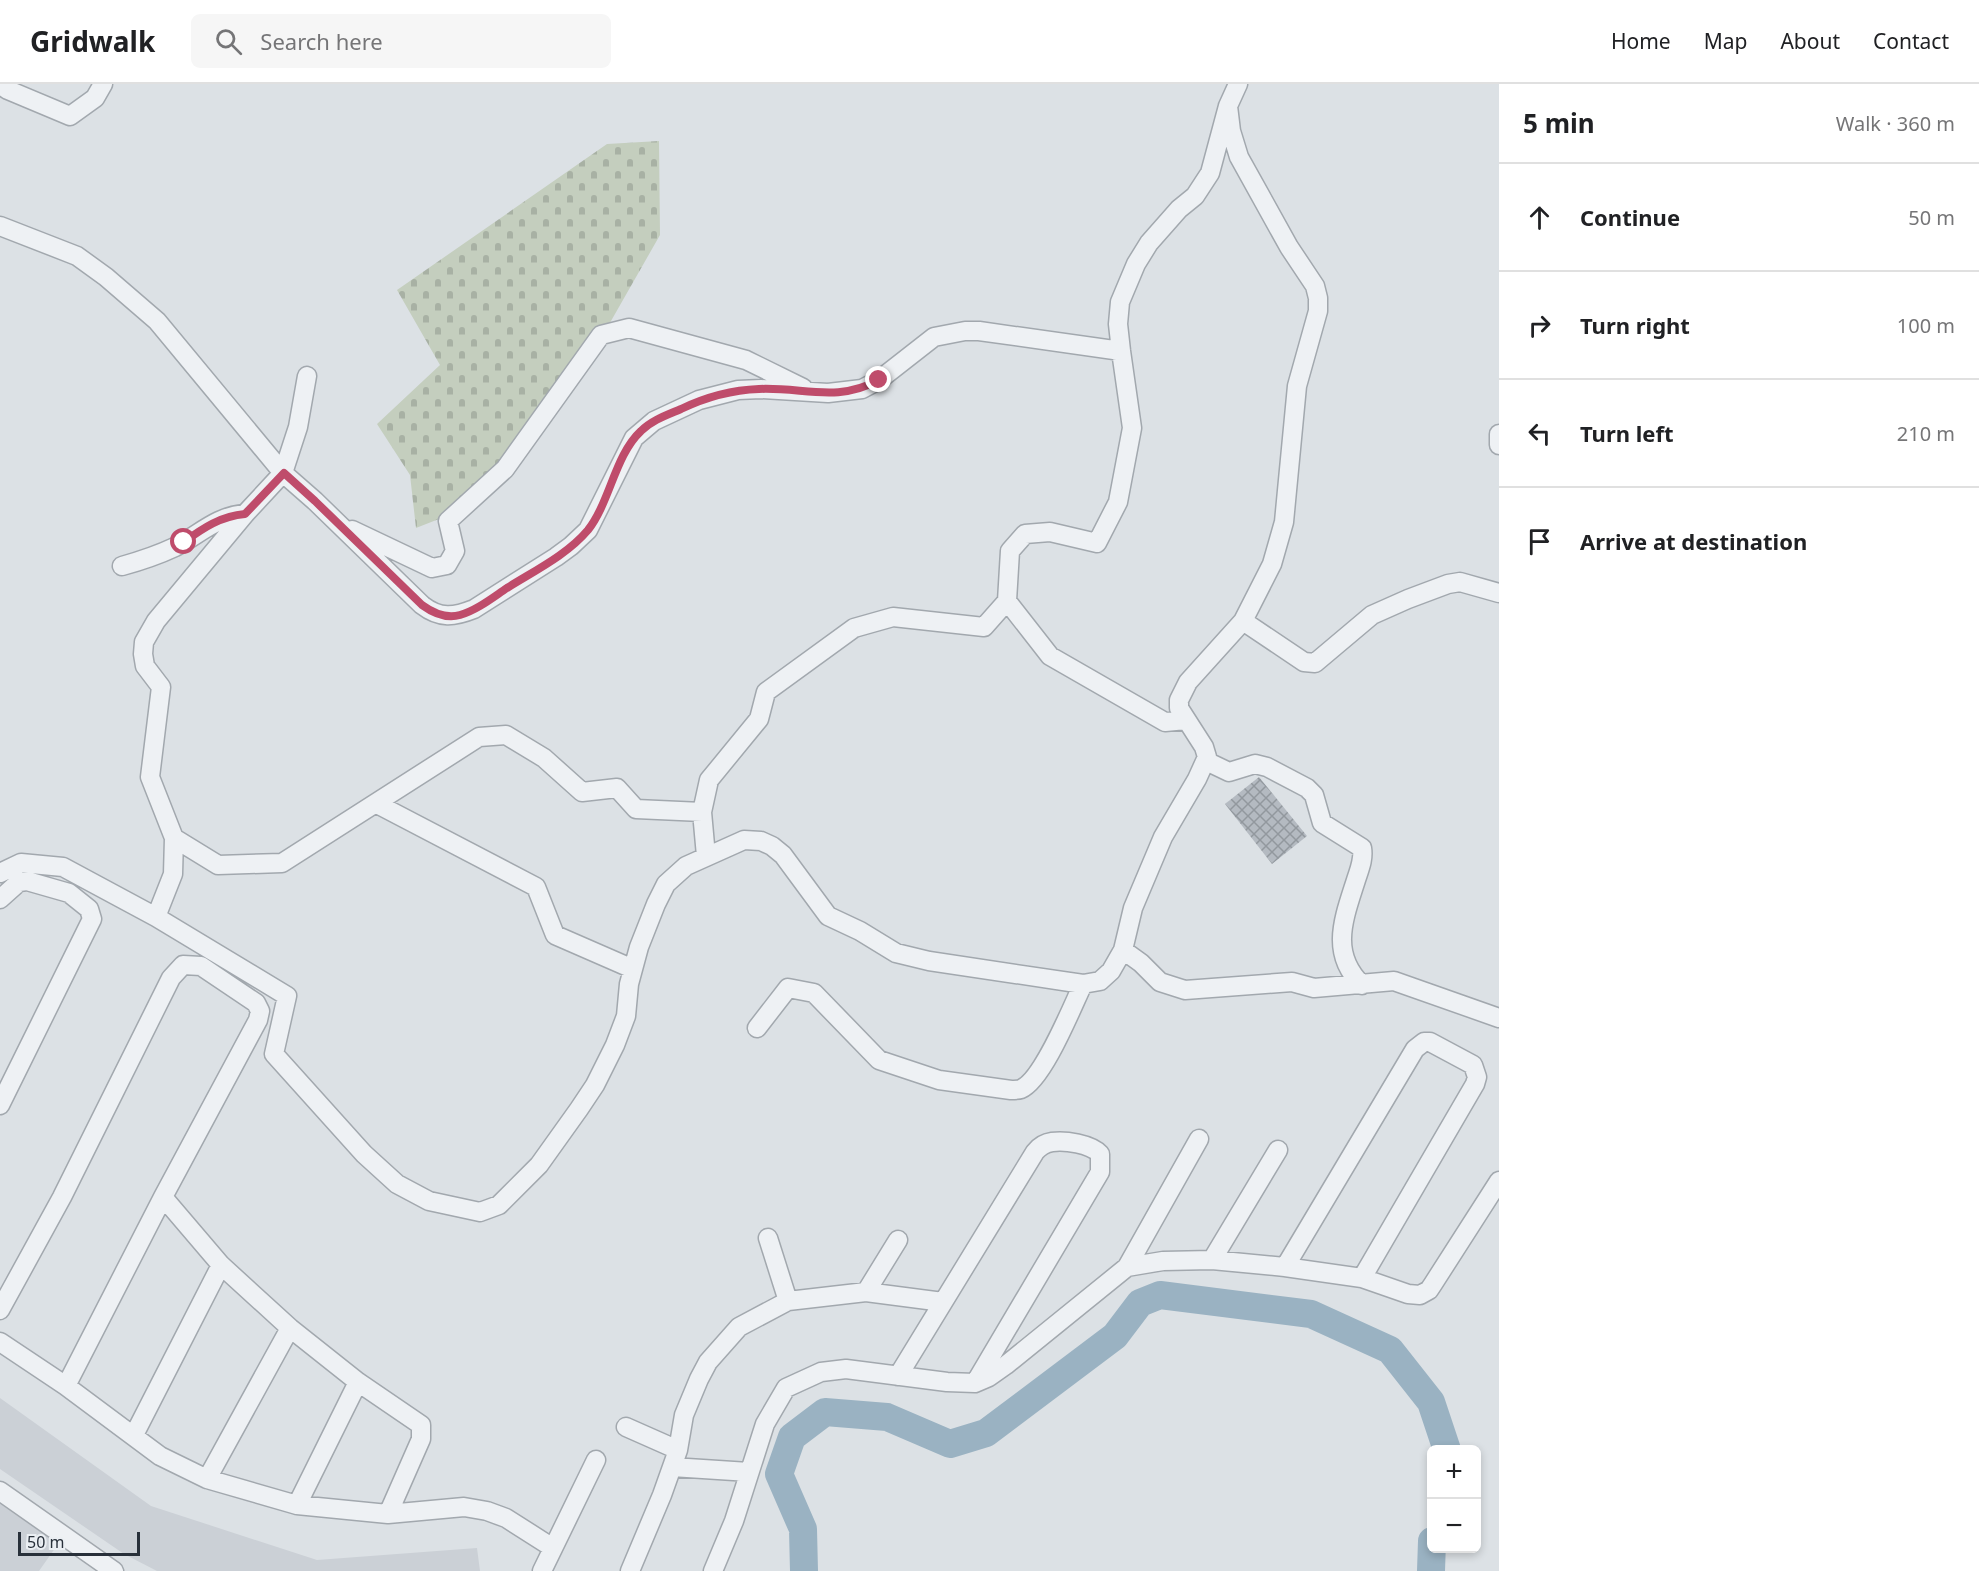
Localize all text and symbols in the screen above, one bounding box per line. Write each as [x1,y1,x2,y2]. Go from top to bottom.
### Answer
search box [191,14,611,68]
text: Gridwalk [30,22,155,60]
icon: search [212,25,245,58]
text: Search here [260,26,383,56]
text: Home [1611,27,1671,55]
text: Map [1704,27,1747,55]
text: About [1780,27,1840,55]
text: Contact [1873,27,1949,55]
text: 5 min [1523,105,1595,141]
text: Walk · 360 m [1836,110,1955,137]
icon: ahead [1523,201,1556,234]
text: Continue [1580,202,1680,232]
text: 50 m [1908,204,1955,231]
icon: right [1523,309,1556,342]
text: Turn right [1580,310,1690,340]
text: 100 m [1897,312,1955,339]
route end [865,366,891,392]
icon: left [1523,417,1556,450]
text: Turn left [1580,418,1674,448]
text: 210 m [1897,420,1955,447]
icon: arrive [1523,525,1556,558]
text: Arrive at destination [1580,526,1807,556]
route start [170,528,196,554]
map controls [1427,1445,1481,1553]
button: + [1427,1445,1481,1499]
button: − [1427,1499,1481,1553]
scale bar [18,1529,140,1556]
text: 50 m [27,1531,64,1553]

